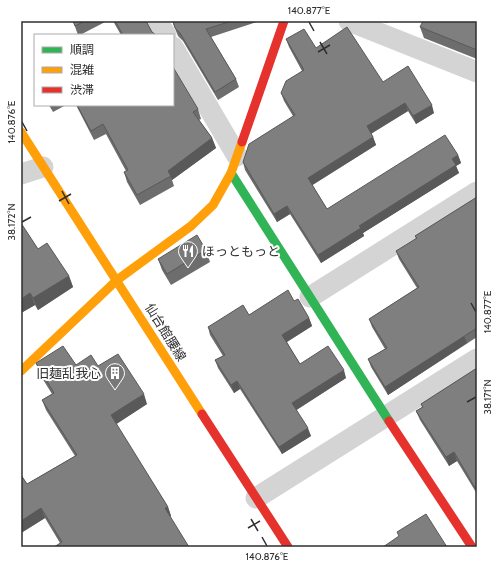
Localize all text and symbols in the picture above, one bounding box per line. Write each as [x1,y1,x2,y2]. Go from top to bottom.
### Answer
text: 140.877°E [288,4,331,17]
legend [34,34,174,106]
text: 順調 [70,42,94,57]
text: 混雑 [70,62,94,77]
text: 渋滞 [70,82,94,97]
text: 140.876°E [5,100,18,143]
text: 38.172°N [5,204,18,240]
restaurant icon: ほっともっと [177,240,199,268]
place label: ほっともっと [202,243,280,259]
text: 140.877°E [481,290,494,333]
street label: 仙台館腰線 [142,300,190,364]
building icon: 旧麺乱我心 [104,362,126,390]
place label: 旧麺乱我心 [36,365,101,381]
text: 38.171°N [481,380,494,414]
text: 140.876°E [246,550,289,563]

